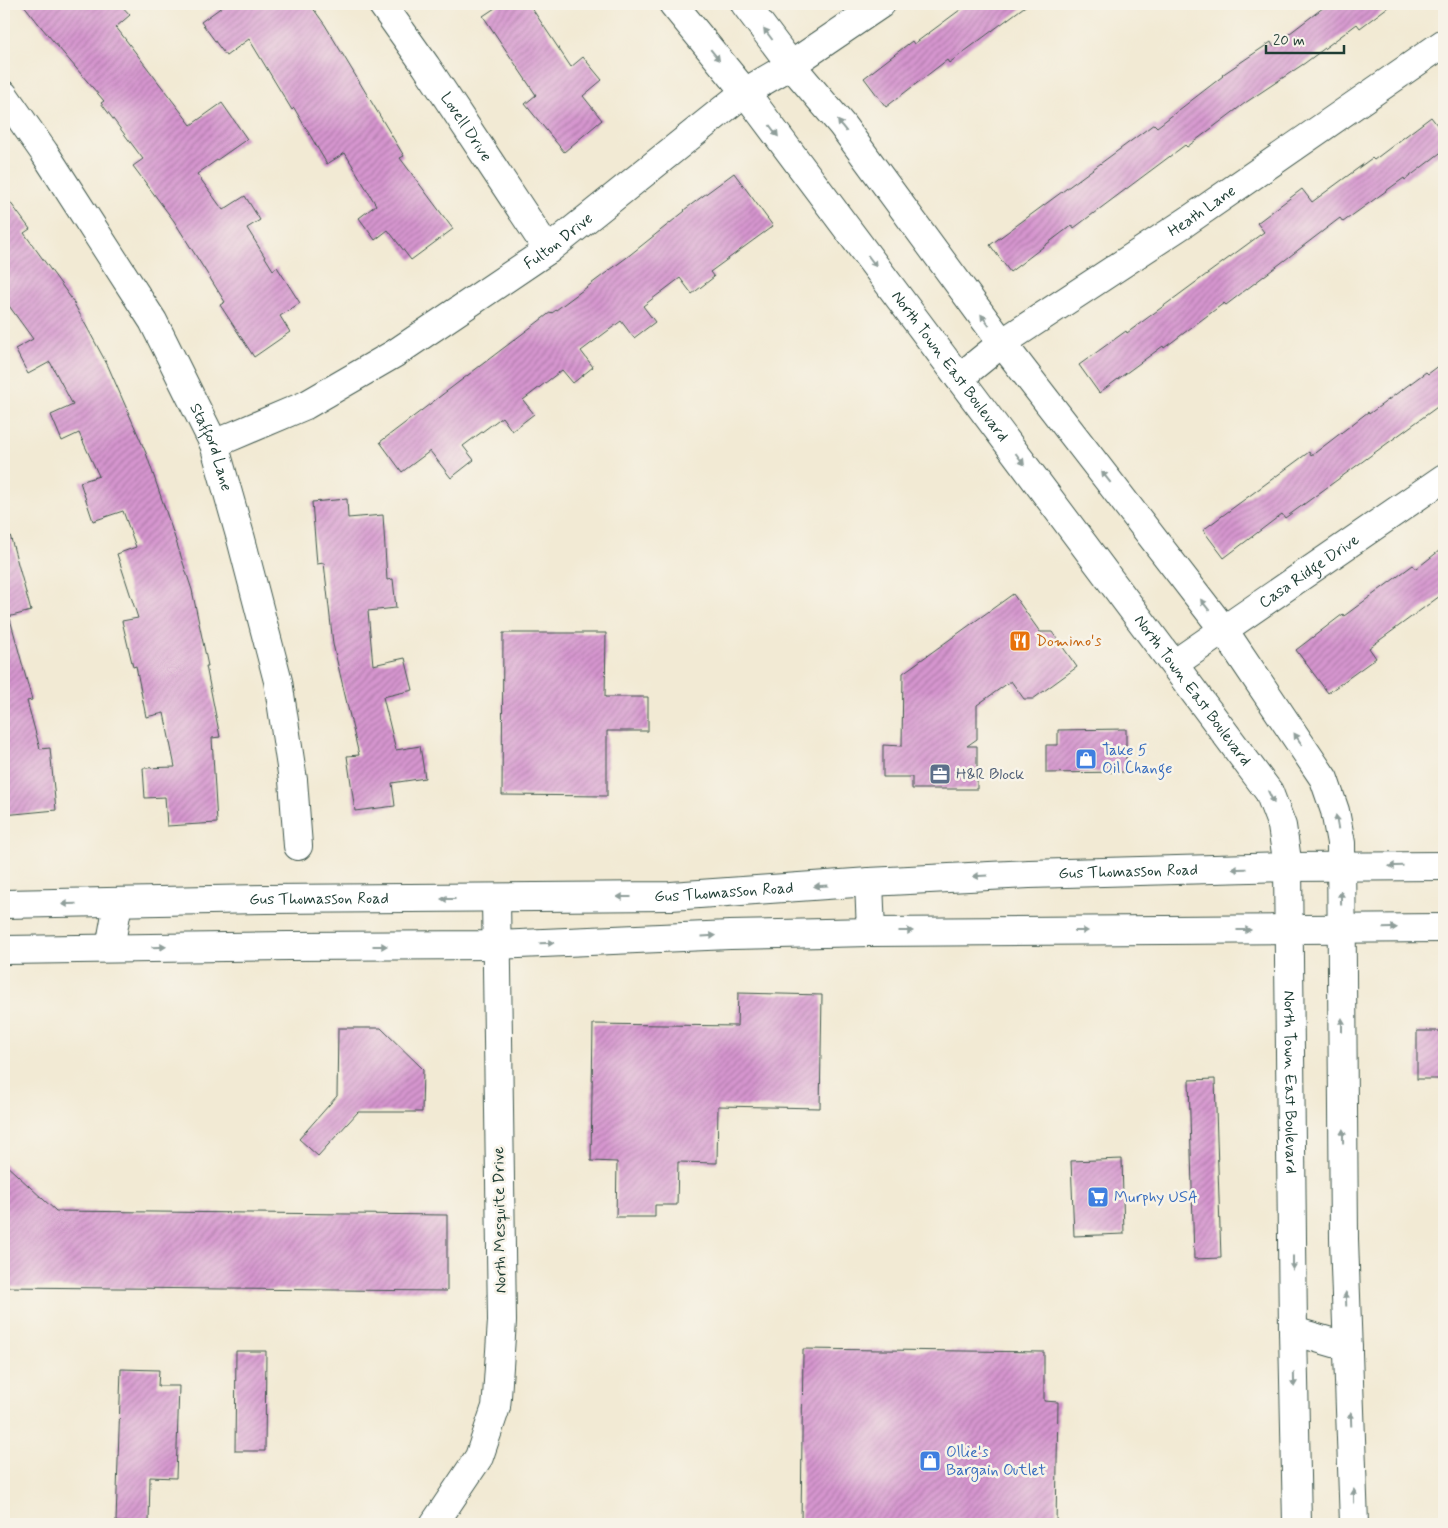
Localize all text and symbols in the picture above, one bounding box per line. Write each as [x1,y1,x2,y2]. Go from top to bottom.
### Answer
scale bar [1266,22,1343,54]
one-way arrow [763,27,773,41]
text: 20 m [1273,31,1305,51]
one-way arrow [709,48,720,61]
street label: Lovell Drive [436,88,497,166]
one-way arrow [837,120,848,133]
one-way arrow [769,124,780,137]
street label: Heath Lane [1164,180,1240,242]
street label: Fulton Drive [519,208,597,274]
one-way arrow [866,254,877,267]
street label: North Town East Boulevard [887,286,1013,446]
one-way arrow [980,314,991,327]
street label: Stafford Lane [185,400,237,493]
one-way arrow [1015,452,1025,466]
one-way arrow [1100,471,1111,484]
street label: Casa Ridge Drive [1255,529,1364,613]
one-way arrow [1199,599,1210,612]
street label: North Town East Boulevard [1129,611,1256,770]
restaurant icon: Domino's [1008,629,1032,653]
place label: Domino's [1036,631,1102,652]
one-way arrow [1293,732,1303,745]
place label: Take 5 Oil Change [1102,740,1172,780]
shop icon: Take 5 Oil Change [1074,747,1098,771]
office icon: H&R Block [928,762,952,786]
place label: H&R Block [956,764,1024,785]
one-way arrow [1267,790,1275,804]
one-way arrow [1333,815,1341,830]
street label: Gus Thomasson Road [1058,859,1198,884]
one-way arrow [1387,862,1403,870]
one-way arrow [1231,865,1247,873]
one-way arrow [972,873,988,881]
street label: Gus Thomasson Road [654,877,794,907]
one-way arrow [813,882,829,890]
street label: Gus Thomasson Road [249,888,389,910]
one-way arrow [1337,890,1345,906]
one-way arrow [615,893,631,901]
one-way arrow [439,895,455,903]
one-way arrow [61,900,77,908]
one-way arrow [1383,924,1399,932]
one-way arrow [1236,925,1252,933]
one-way arrow [899,927,915,935]
one-way arrow [1073,927,1089,935]
one-way arrow [701,931,717,939]
one-way arrow [539,939,555,947]
one-way arrow [372,942,388,950]
one-way arrow [151,943,167,951]
street label: North Town East Boulevard [1279,990,1302,1174]
one-way arrow [1338,1017,1346,1033]
one-way arrow [1339,1128,1347,1144]
street label: North Mesquite Drive [488,1146,512,1294]
supermarket icon: Murphy USA [1086,1185,1110,1209]
place label: Murphy USA [1114,1187,1198,1208]
one-way arrow [1289,1255,1297,1271]
one-way arrow [1342,1290,1350,1306]
one-way arrow [1290,1372,1298,1388]
one-way arrow [1347,1411,1355,1427]
place label: Ollie's Bargain Outlet [946,1442,1047,1482]
shop icon: Ollie's Bargain Outlet [918,1449,942,1473]
one-way arrow [1349,1488,1357,1504]

